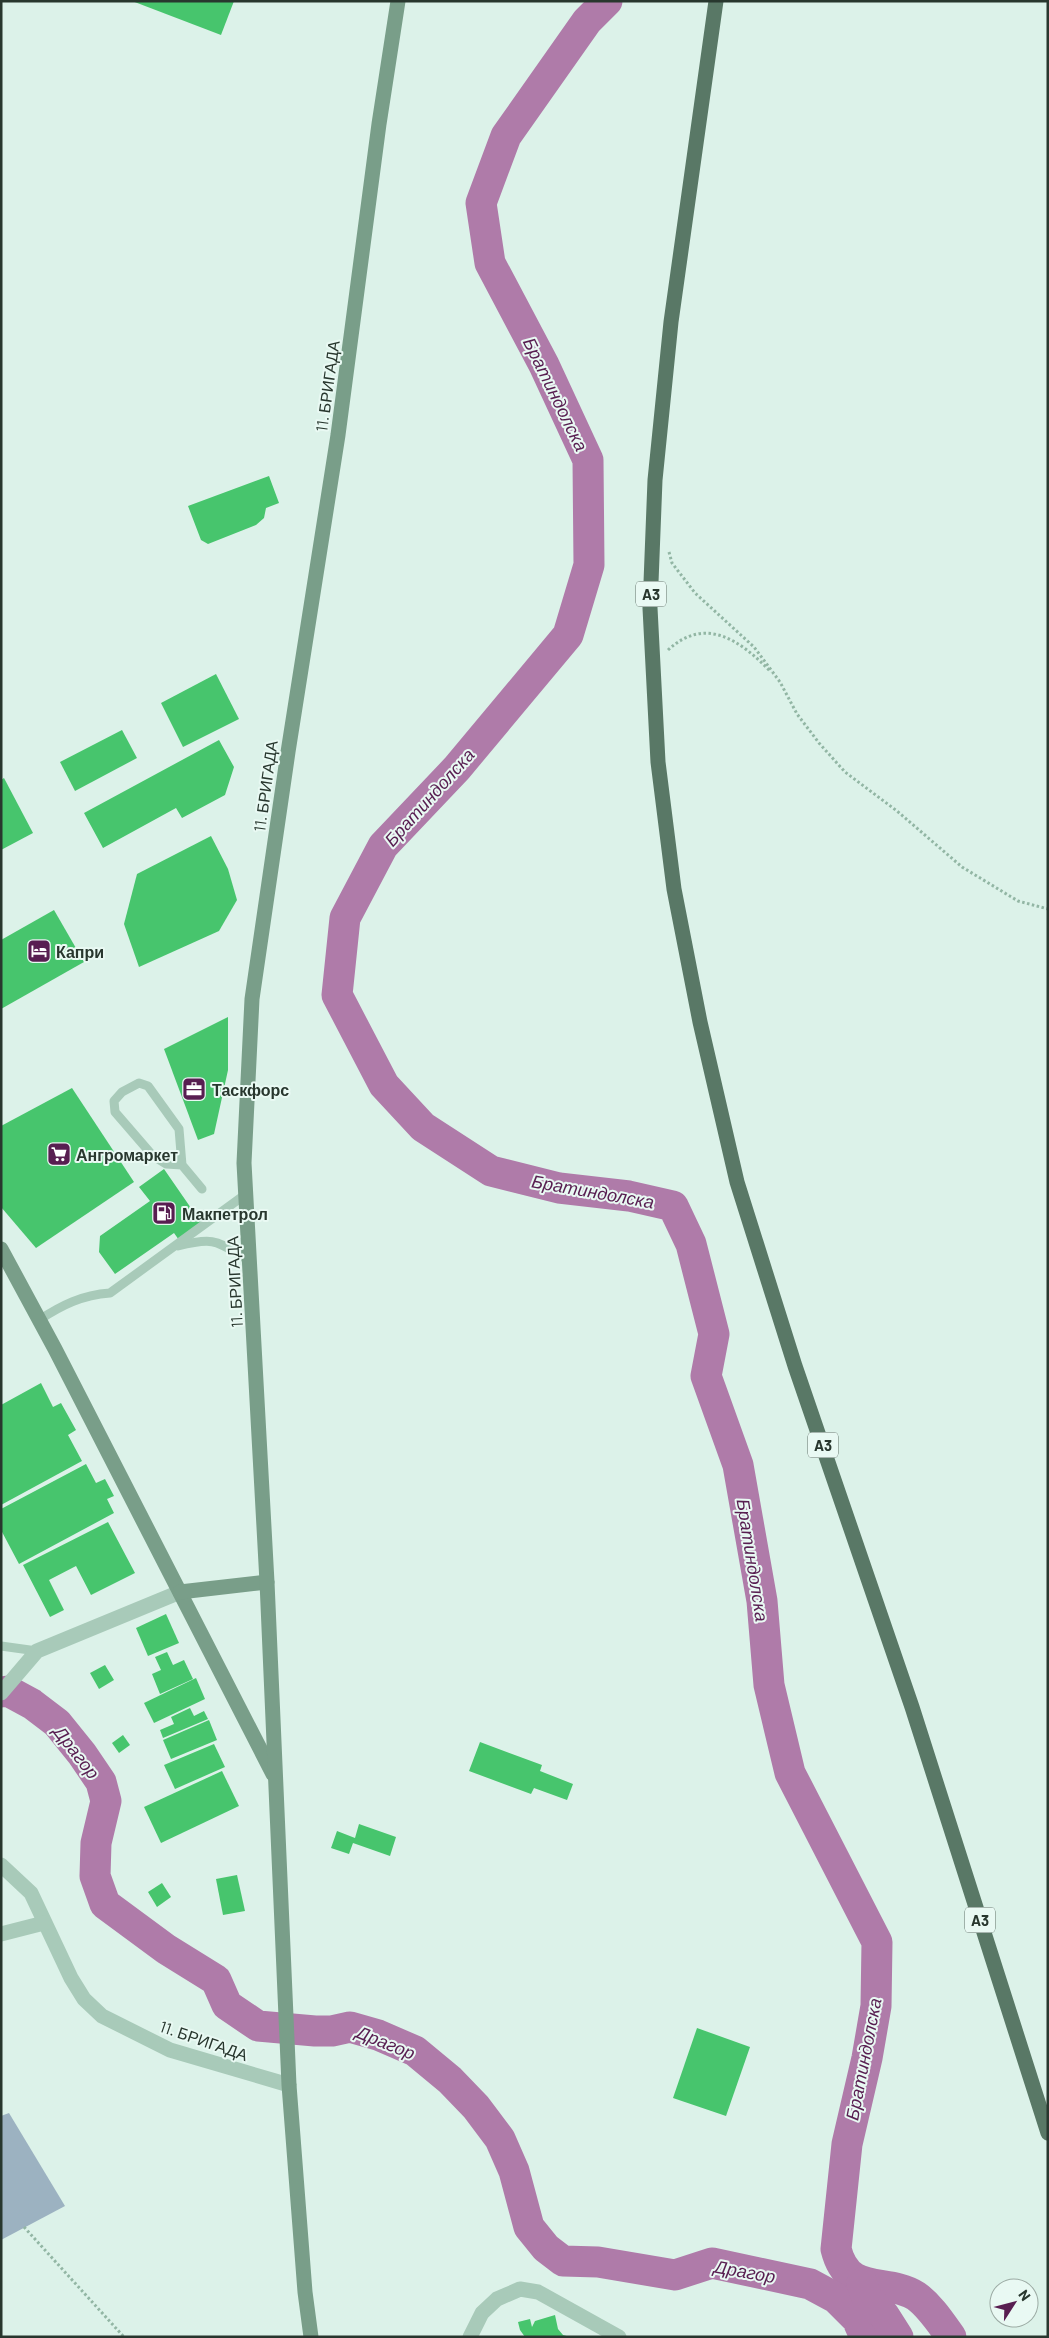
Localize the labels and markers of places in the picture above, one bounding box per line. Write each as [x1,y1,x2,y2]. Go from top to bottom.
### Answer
hotel icon: Капри [26,938,52,964]
place label: Капри [56,942,104,961]
office icon: Таскфорс [181,1076,207,1102]
place label: Таскфорс [212,1080,289,1099]
supermarket icon: Ангромаркет [46,1141,72,1167]
place label: Ангромаркет [76,1145,178,1164]
fuel station icon: Макпетрол [151,1200,177,1226]
place label: Макпетрол [182,1204,268,1223]

